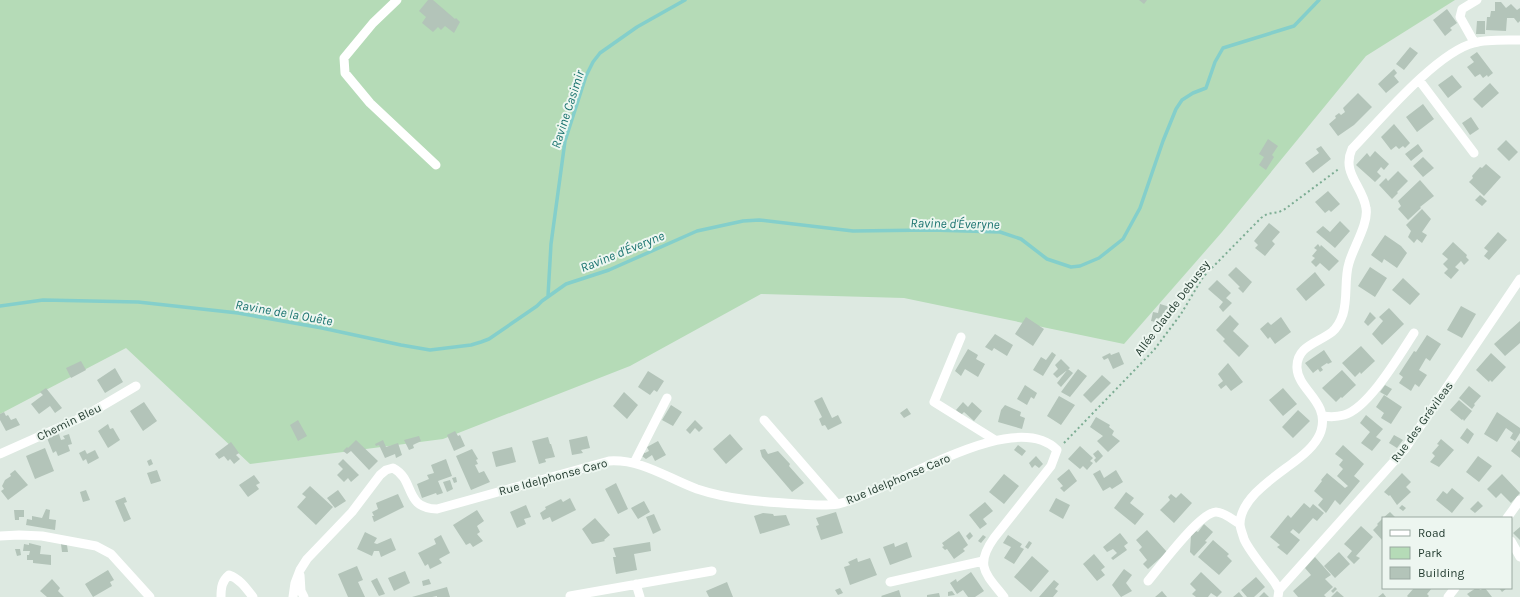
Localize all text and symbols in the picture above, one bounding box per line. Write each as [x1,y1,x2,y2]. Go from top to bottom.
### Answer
water label: Ravine Casimir [548,68,587,150]
water label: Ravine d'Éveryne [910,214,1000,232]
water label: Ravine d'Éveryne [578,227,666,275]
street label: Allée Claude Debussy [1132,257,1213,359]
water label: Ravine de la Ouête [234,297,334,328]
street label: Rue des Grévileas [1388,379,1456,465]
street label: Chemin Bleu [35,400,103,444]
street label: Rue Idelphonse Caro [844,451,952,507]
street label: Rue Idelphonse Caro [497,456,609,498]
legend [1382,517,1512,589]
text: Road [1418,526,1446,540]
text: Park [1418,546,1443,560]
text: Building [1418,566,1465,580]

